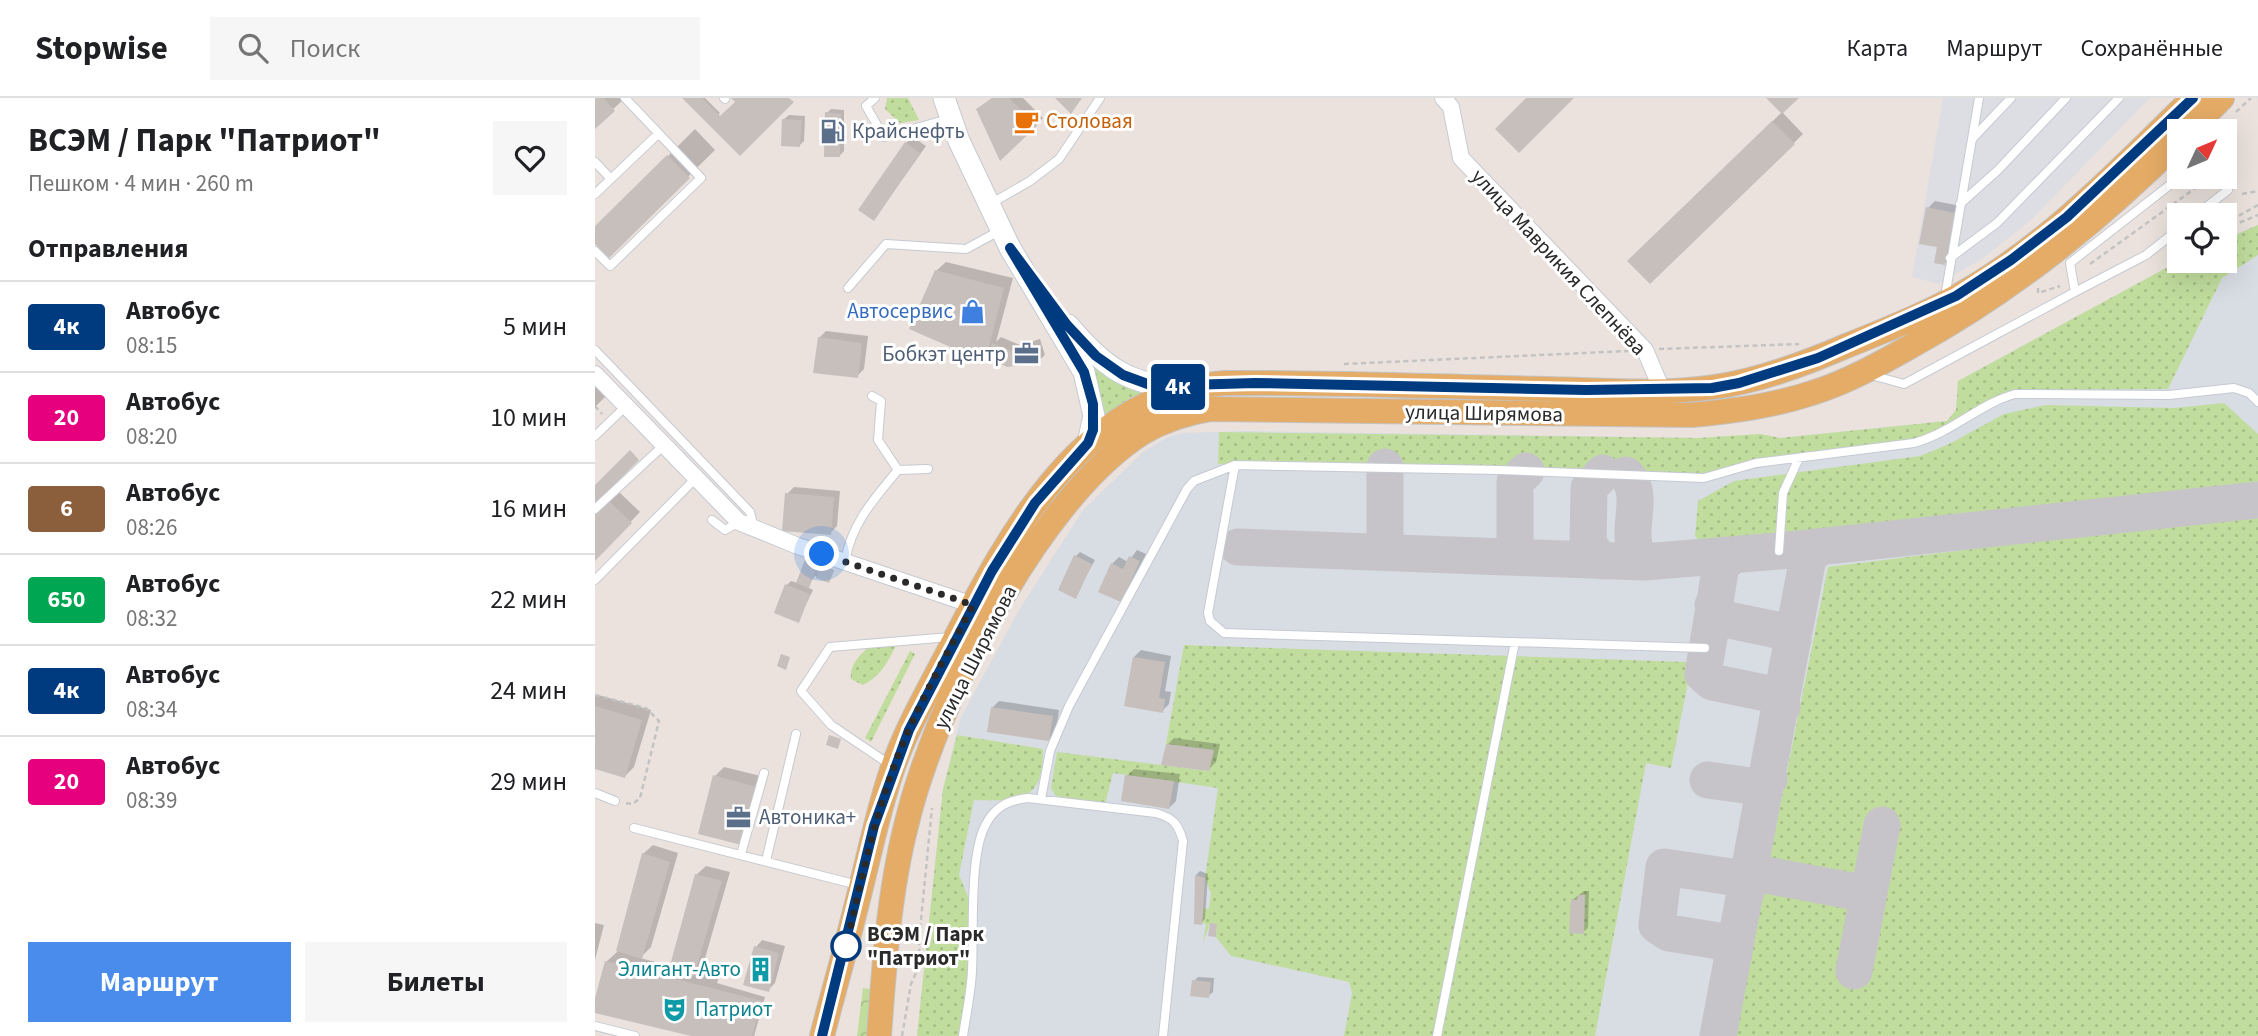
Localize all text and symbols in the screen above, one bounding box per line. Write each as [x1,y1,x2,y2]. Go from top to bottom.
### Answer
search box [210,17,700,80]
text: Stopwise [35,25,168,72]
icon: search [234,29,272,67]
text: Поиск [290,30,360,67]
text: Карта [1847,31,1908,66]
text: Маршрут [1946,31,2042,66]
text: Сохранённые [2080,31,2223,66]
place label: Столовая [1046,106,1133,136]
cafe icon: Столовая [1012,107,1040,135]
place label: Крайснефть [852,116,965,146]
text: ВСЭМ / Парк "Патриот" [28,117,381,164]
fuel station icon: Крайснефть [818,117,846,145]
north arrow [2167,119,2237,189]
map controls [2167,119,2237,273]
button: heart [493,121,567,195]
street label: улица Маврикия Слепнёва [1464,162,1654,362]
text: Пешком · 4 мин · 260 m [28,167,254,200]
button: locate [2167,203,2237,273]
text: Отправления [28,230,188,267]
text: Автобус [126,292,220,329]
place label: Автосервис [847,296,953,326]
shop icon: Автосервис [959,297,987,325]
text: 5 мин [503,308,567,345]
text: 4к [54,309,79,344]
text: 08:15 [126,329,177,362]
place label: Бобкэт центр [882,339,1006,369]
office icon: Бобкэт центр [1012,340,1040,368]
line badge: 4к [1147,364,1209,410]
text: 4к [1165,369,1191,404]
text: Автобус [126,383,220,420]
street label: улица Ширямова [1405,397,1563,429]
text: 10 мин [490,399,567,436]
text: 20 [54,400,79,435]
text: 08:20 [126,420,177,453]
text: Автобус [126,474,220,511]
text: 16 мин [490,490,567,527]
text: 6 [60,491,73,526]
text: 08:26 [126,511,177,544]
your location [804,536,839,571]
text: Автобус [126,565,220,602]
street label: улица Ширямова [926,580,1024,734]
text: 22 мин [490,581,567,618]
text: 650 [47,582,86,617]
text: 08:32 [126,602,177,635]
text: Автобус [126,656,220,693]
text: 24 мин [490,672,567,709]
text: 4к [54,673,79,708]
text: 08:34 [126,693,177,726]
text: Автобус [126,747,220,784]
text: 29 мин [490,763,567,800]
text: 20 [54,764,79,799]
text: 08:39 [126,784,177,817]
place label: Автоника+ [759,802,856,832]
office icon: Автоника+ [725,803,753,831]
place label: ВСЭМ / Парк "Патриот" [867,919,984,973]
marker: ВСЭМ / Парк "Патриот" [831,931,861,961]
button: Маршрут [28,942,291,1022]
button: Билеты [305,942,567,1022]
place label: Элигант-Авто [618,954,741,984]
building icon: Элигант-Авто [747,955,775,983]
place label: Патриот [695,994,773,1024]
theatre icon: Патриот [661,995,689,1023]

